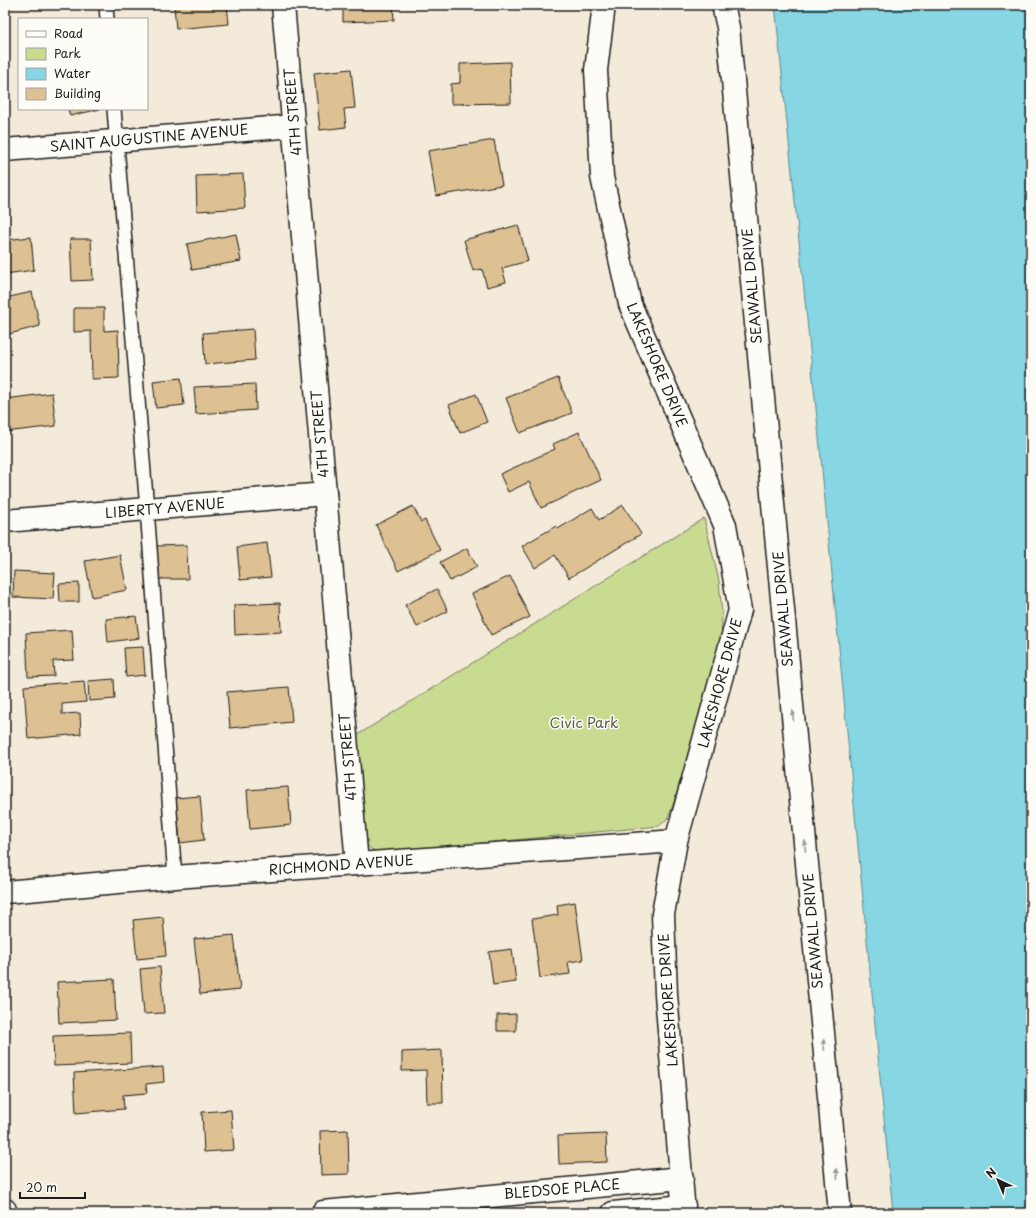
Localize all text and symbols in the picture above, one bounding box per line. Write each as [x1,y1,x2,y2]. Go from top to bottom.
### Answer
legend [18,18,148,110]
text: Road [54,24,83,42]
text: Park [54,44,81,62]
text: Water [54,64,91,82]
street label: 4TH STREET [278,67,307,157]
text: Building [54,84,101,102]
street label: SAINT AUGUSTINE AVENUE [49,118,249,157]
street label: SEAWALL DRIVE [736,227,767,345]
street label: LAKESHORE DRIVE [622,299,693,431]
street label: 4TH STREET [305,389,334,479]
street label: LIBERTY AVENUE [104,492,226,523]
street label: SEAWALL DRIVE [767,550,798,668]
street label: LAKESHORE DRIVE [692,615,747,750]
one-way arrow [790,710,796,722]
street label: 4TH STREET [333,712,362,802]
park label: Civic Park [550,712,619,733]
one-way arrow [802,840,809,852]
street label: RICHMOND AVENUE [268,849,414,880]
street label: SEAWALL DRIVE [797,872,828,990]
street label: LAKESHORE DRIVE [652,933,683,1067]
one-way arrow [821,1039,828,1051]
north arrow [978,1160,1018,1200]
text: N [982,1163,1000,1182]
one-way arrow [833,1168,840,1180]
street label: BLEDSOE PLACE [503,1173,621,1204]
scale bar [20,1174,85,1200]
text: 20 m [26,1178,57,1196]

